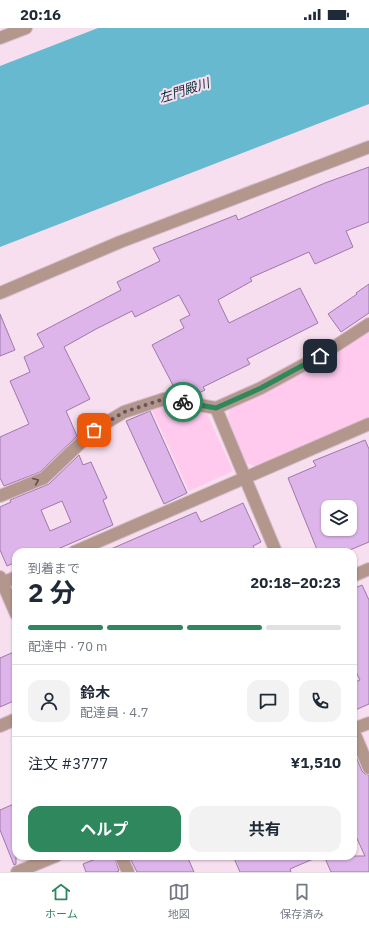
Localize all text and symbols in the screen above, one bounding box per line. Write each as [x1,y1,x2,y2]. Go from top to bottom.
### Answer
text: 20:16 [20,5,61,24]
water label: 左門殿川 [157,74,213,107]
pin [303,339,337,373]
icon: home [309,345,331,367]
courier [163,382,203,422]
icon: bike [172,391,194,413]
pin [77,413,111,447]
icon: bag [83,419,105,441]
one-way arrow [32,478,39,486]
map controls [321,500,357,536]
button: layers [321,500,357,536]
text: 到着まで [28,560,80,577]
text: 20:18–20:23 [250,573,341,592]
text: 2 分 [28,575,76,609]
text: 配達中 · 70 m [28,638,107,655]
button: person [28,680,70,722]
button: chat [247,680,289,722]
button: phone [299,680,341,722]
text: 鈴木 [80,683,110,702]
text: 配達員 · 4.7 [80,704,149,721]
text: ¥1,510 [291,753,341,772]
text: 注文 #3777 [28,754,108,773]
button: ヘルプ [28,806,181,852]
button: 共有 [189,806,341,852]
tab: ホーム [45,881,78,921]
tab: 地図 [168,881,190,921]
tab: 保存済み [280,881,324,921]

